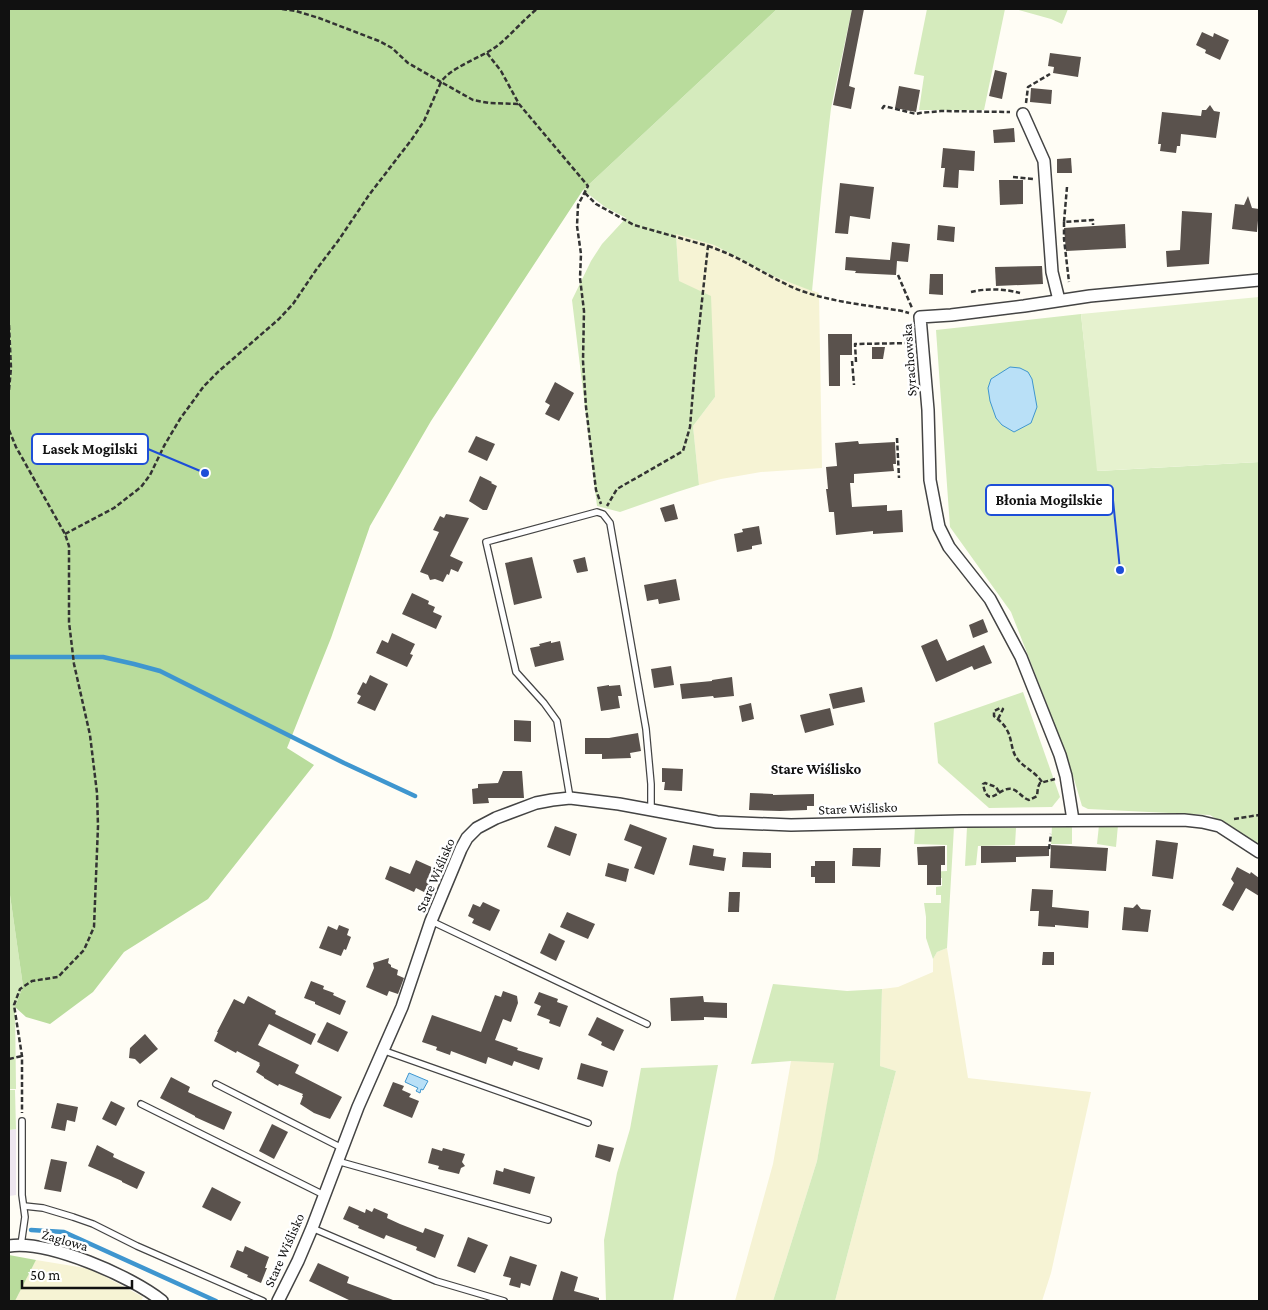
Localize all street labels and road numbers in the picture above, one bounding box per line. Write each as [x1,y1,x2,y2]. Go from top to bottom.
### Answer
street label: Syrachowska [898,323,920,397]
street label: Stare Wiślisko [818,799,898,817]
street label: Stare Wiślisko [412,835,458,915]
street label: Stare Wiślisko [261,1211,307,1289]
street label: Żaglowa [40,1226,91,1254]

